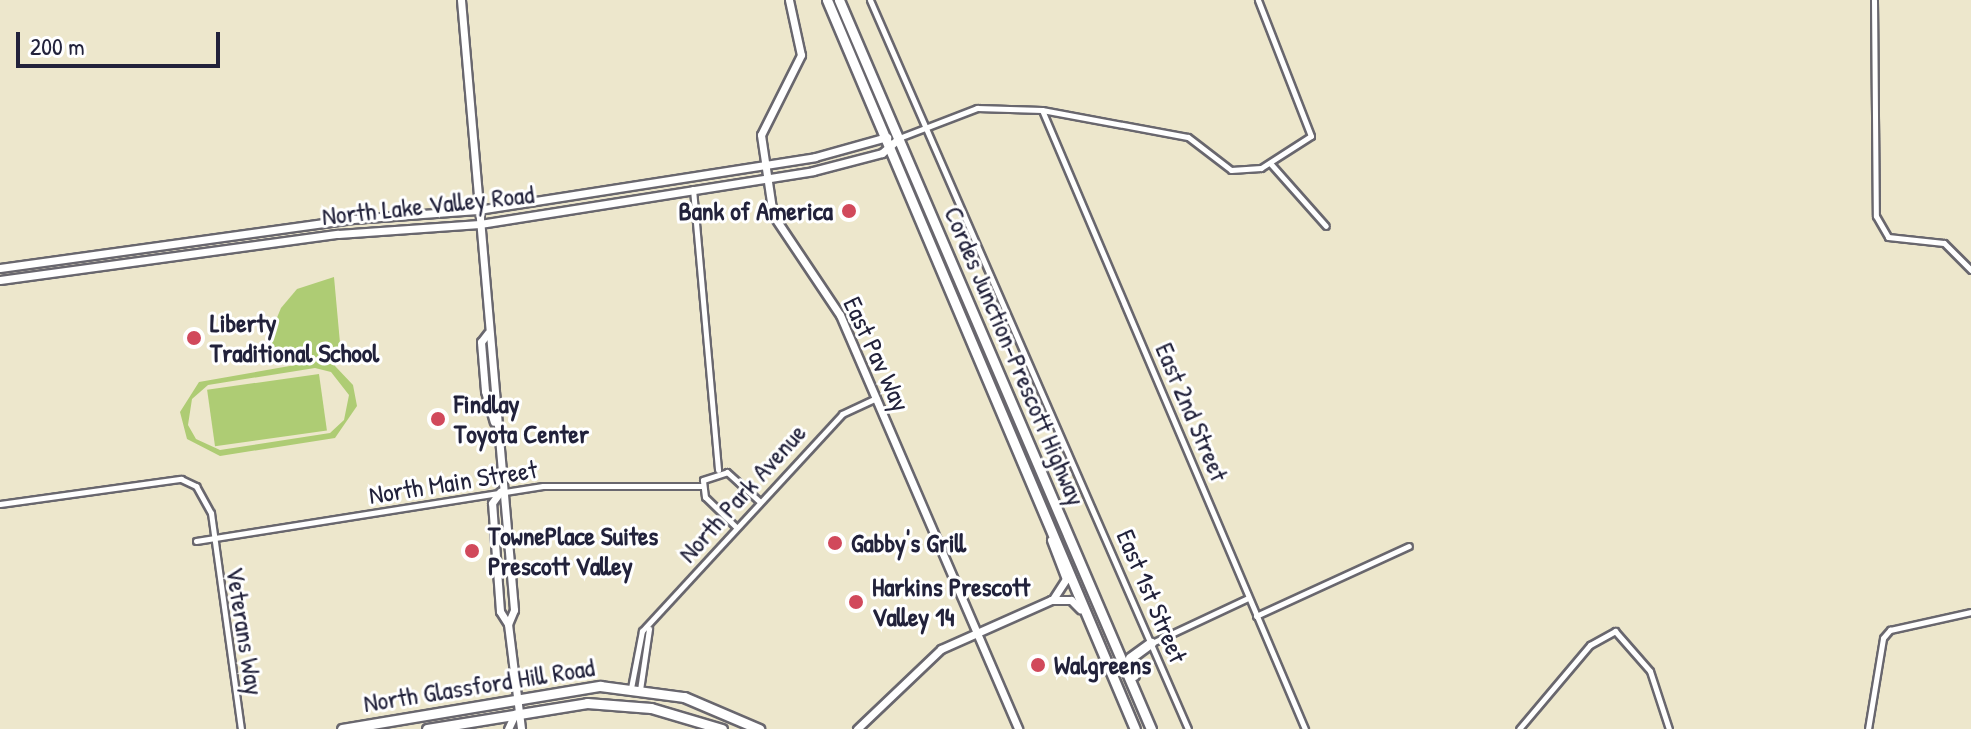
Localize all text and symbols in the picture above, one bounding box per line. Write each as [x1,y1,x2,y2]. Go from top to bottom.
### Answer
scale bar [20,16,224,66]
text: 200 m [30,30,85,62]
street label: North Lake Valley Road [320,178,536,232]
place label: Bank of America [678,195,833,227]
marker: Bank of America [840,202,858,220]
street label: Cordes Junction–Prescott Highway [938,202,1092,510]
street label: East Pav Way [837,292,917,416]
place label: Liberty Traditional School [210,307,379,368]
marker: Liberty Traditional School [185,329,203,347]
street label: East 2nd Street [1149,338,1235,486]
place label: Findlay Toyota Center [454,388,589,450]
marker: Findlay Toyota Center [429,410,447,428]
street label: North Park Avenue [672,417,812,569]
street label: North Main Street [367,453,539,511]
place label: TownePlace Suites Prescott Valley [488,520,658,582]
street label: East 1st Street [1110,525,1194,667]
place label: Gabby's Grill [851,527,966,559]
marker: Gabby's Grill [826,534,844,552]
marker: TownePlace Suites Prescott Valley [463,542,481,560]
street label: Veterans Way [219,565,271,697]
place label: Harkins Prescott Valley 14 [872,571,1030,632]
marker: Harkins Prescott Valley 14 [847,593,865,611]
place label: Walgreens [1054,649,1151,681]
street label: North Glassford Hill Road [361,651,597,719]
marker: Walgreens [1029,656,1047,674]

